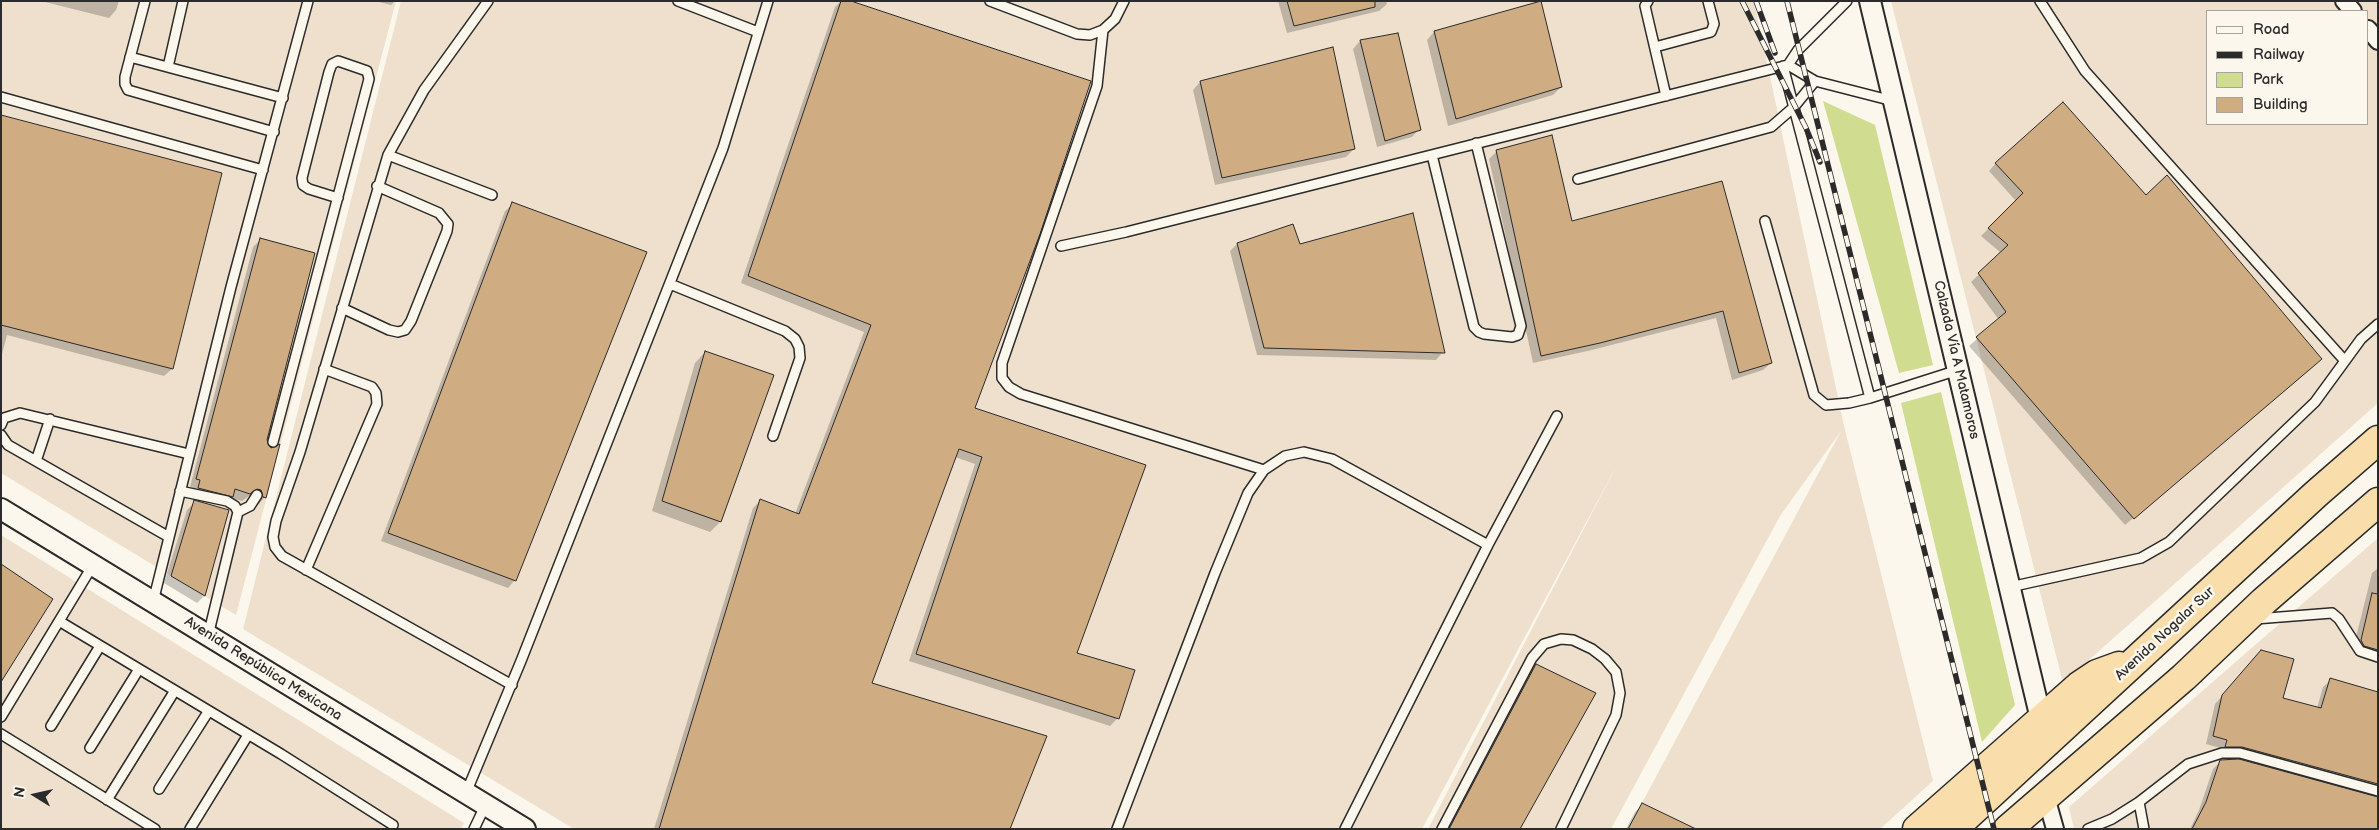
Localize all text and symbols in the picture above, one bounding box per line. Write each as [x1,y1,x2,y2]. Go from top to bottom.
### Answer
legend [2206,10,2369,125]
text: Road [2253,20,2289,39]
text: Railway [2253,45,2304,64]
text: Park [2253,70,2283,89]
text: Building [2253,95,2308,114]
street label: Calzada Vía A Matamoros [1930,279,1982,441]
street label: Avenida Nogalar Sur [2112,584,2218,684]
street label: Avenida República Mexicana [181,614,345,724]
north arrow [10,770,60,820]
text: N [10,786,29,799]

